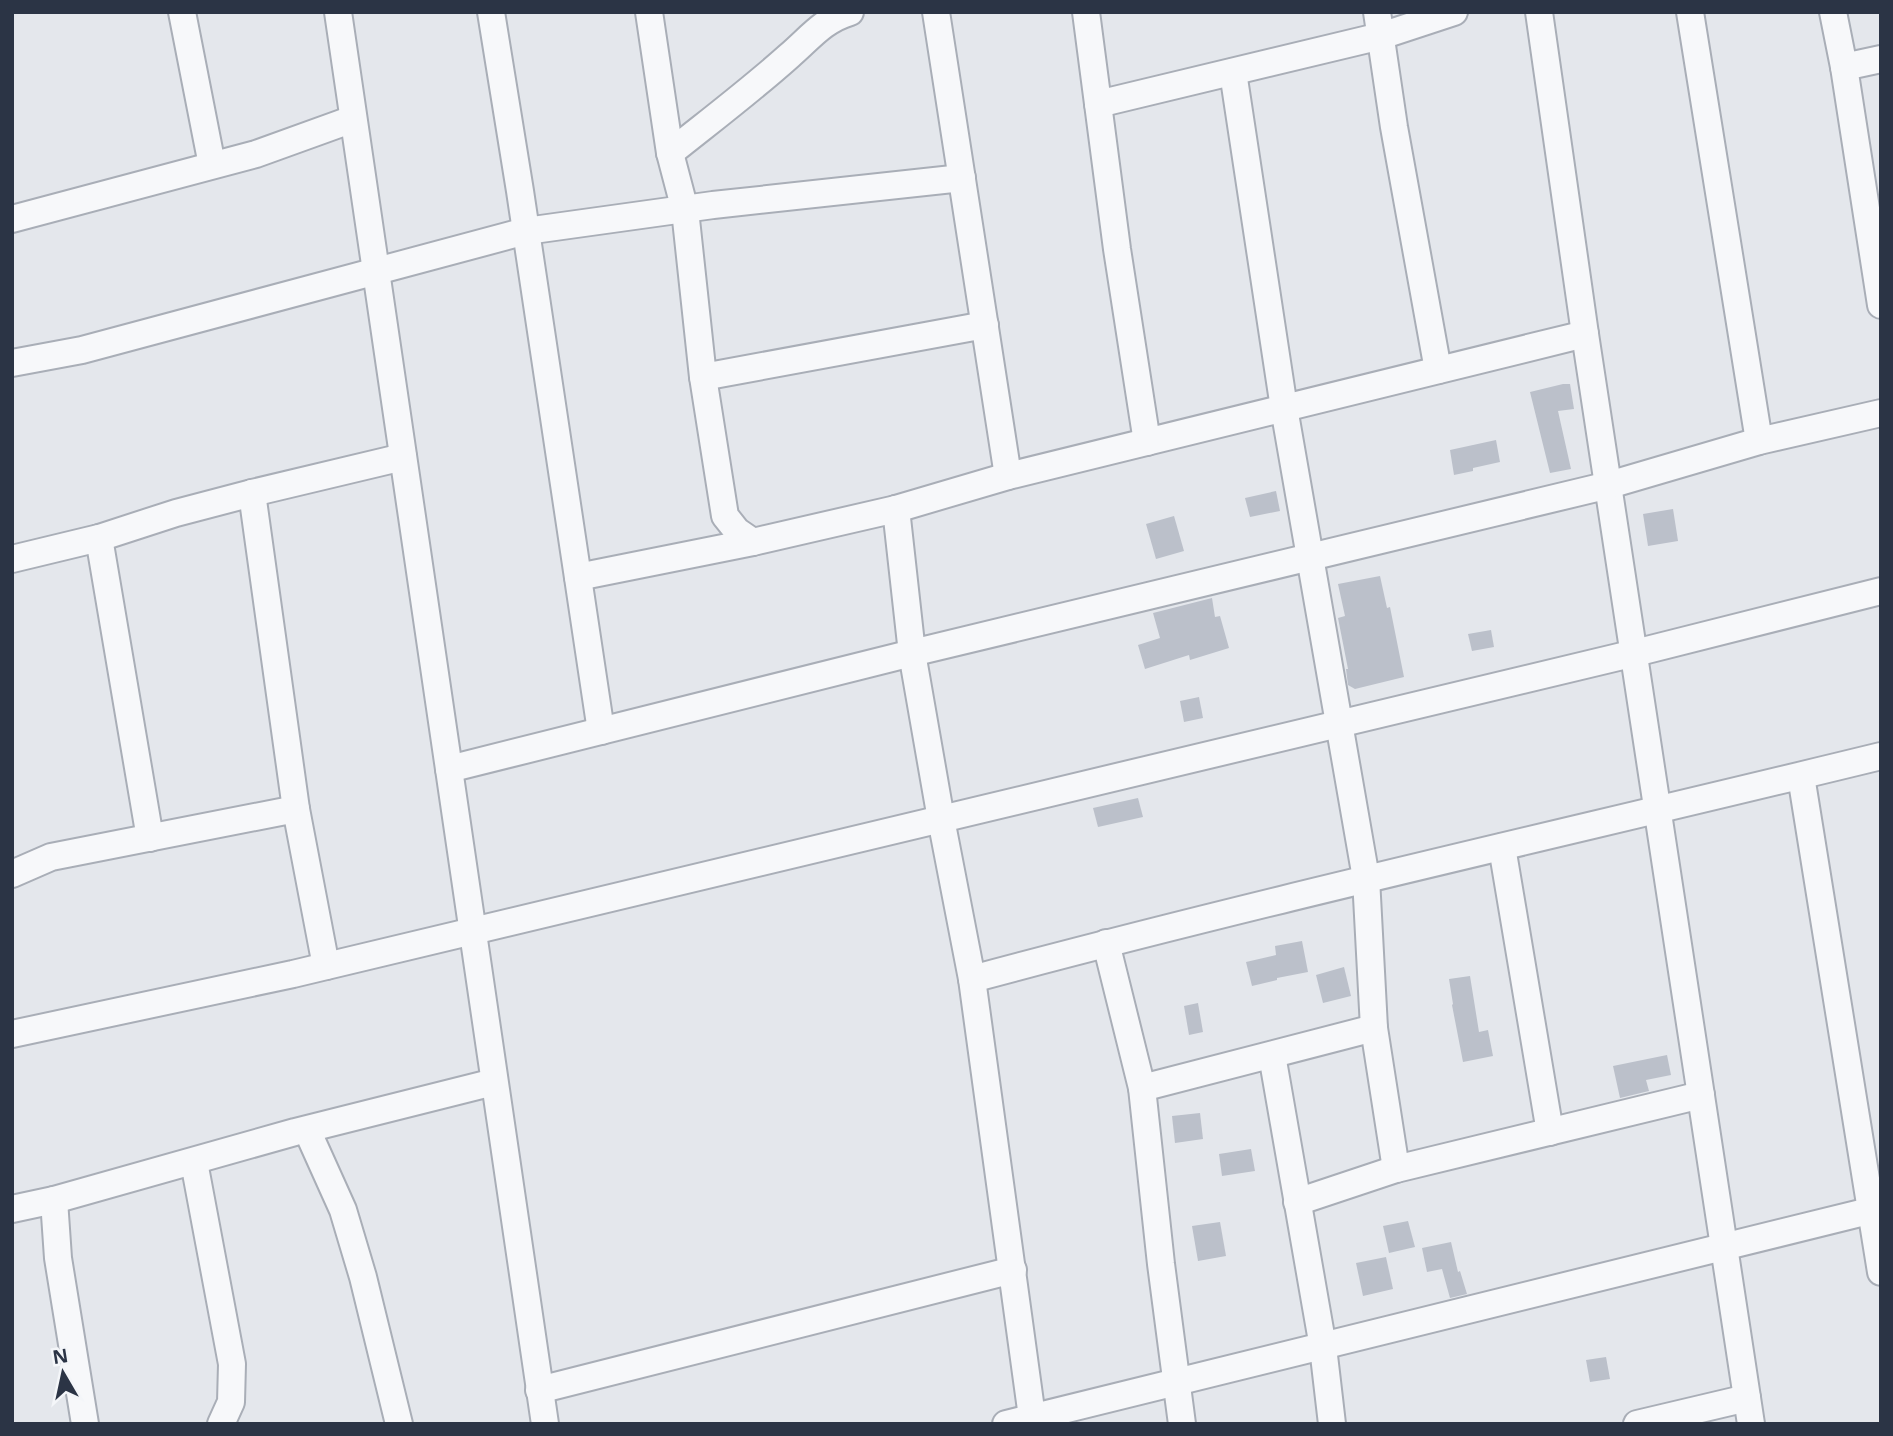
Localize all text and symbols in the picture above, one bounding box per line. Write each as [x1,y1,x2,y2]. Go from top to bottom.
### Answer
north arrow [28,1338,98,1408]
text: N [51,1342,70,1370]

